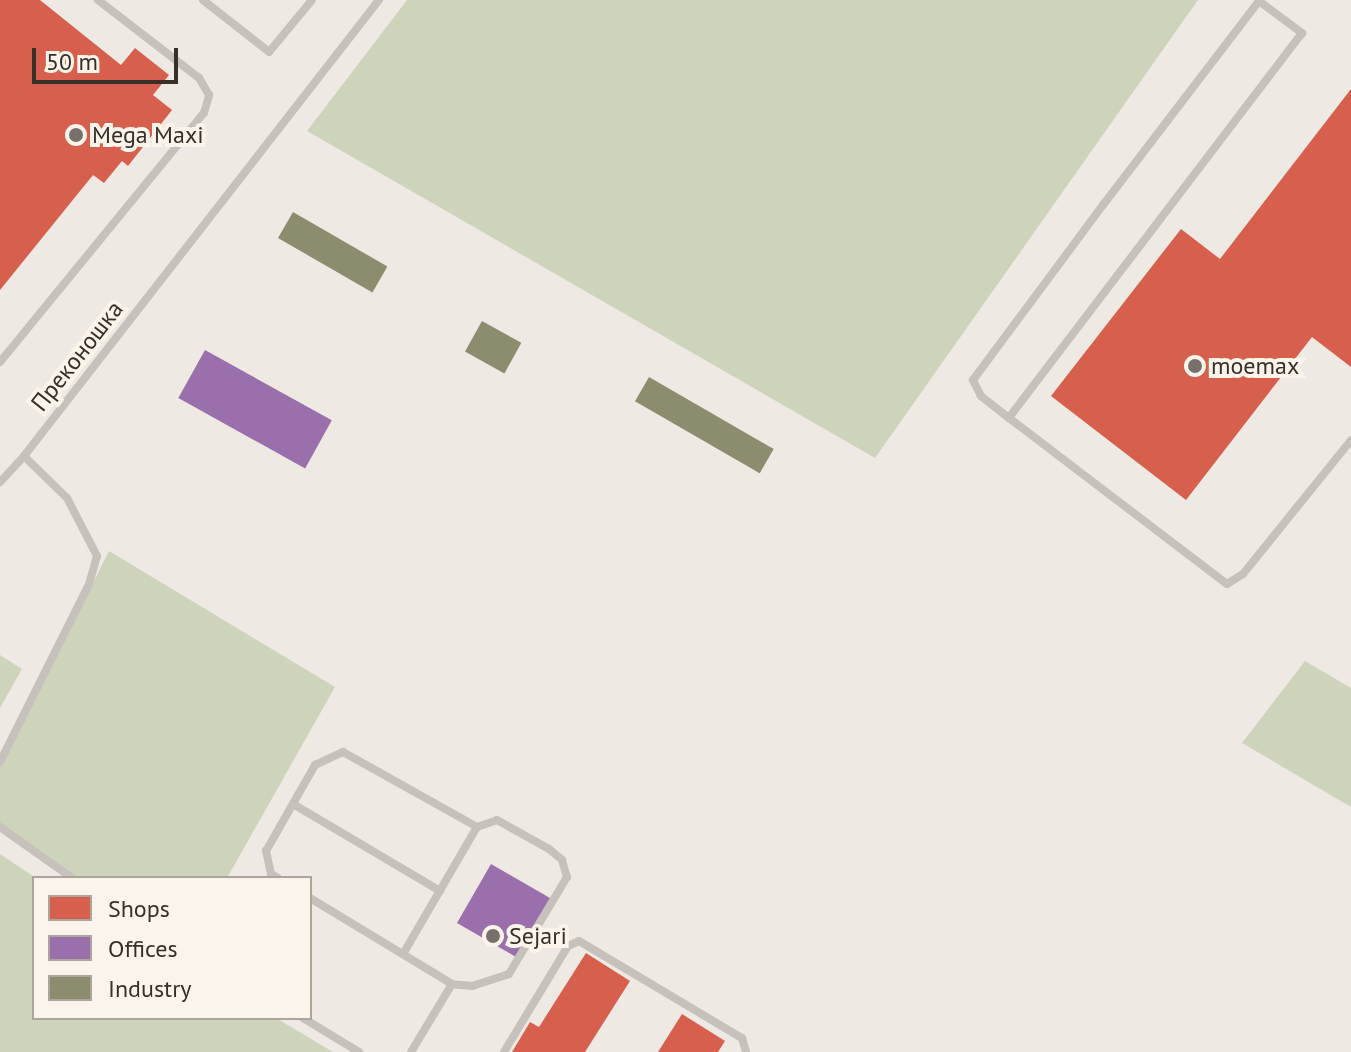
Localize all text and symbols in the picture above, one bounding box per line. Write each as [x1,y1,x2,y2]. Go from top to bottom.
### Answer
scale bar [36,32,182,82]
text: 50 m [46,46,98,77]
place label: Mega Maxi [92,121,204,149]
marker: Mega Maxi [67,126,85,144]
street label: Преконошка [25,295,129,417]
place label: moemax [1211,352,1299,380]
marker: moemax [1186,357,1204,375]
legend [32,876,312,1020]
text: Shops [108,893,170,924]
place label: Sejari [509,922,567,950]
marker: Sejari [484,927,502,945]
text: Offices [108,933,178,964]
text: Industry [108,973,192,1004]

